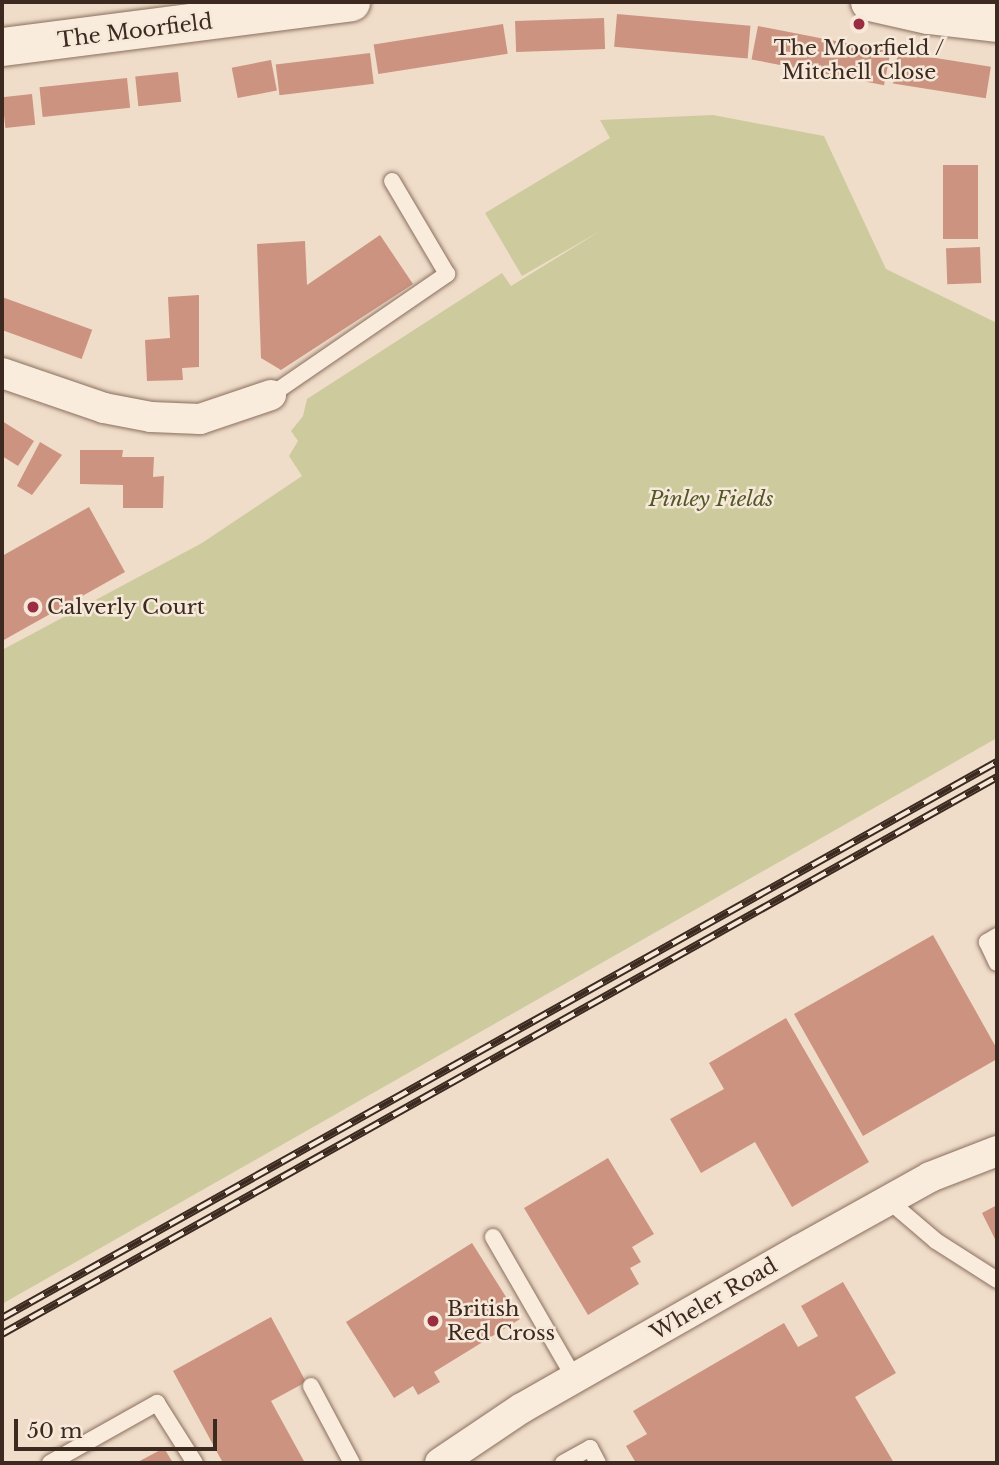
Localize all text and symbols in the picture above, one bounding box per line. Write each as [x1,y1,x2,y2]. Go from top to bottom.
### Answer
street label: The Moorfield [56,9,214,53]
marker: The Moorfield / Mitchell Close [851,16,867,32]
place label: The Moorfield / Mitchell Close [773,35,945,85]
park label: Pinley Fields [649,486,773,512]
place label: Calverly Court [47,594,205,620]
marker: Calverly Court [25,599,41,615]
street label: Wheler Road [646,1252,782,1346]
place label: British Red Cross [447,1296,555,1346]
marker: British Red Cross [425,1313,441,1329]
scale bar [18,1406,220,1450]
text: 50 m [27,1418,82,1444]

